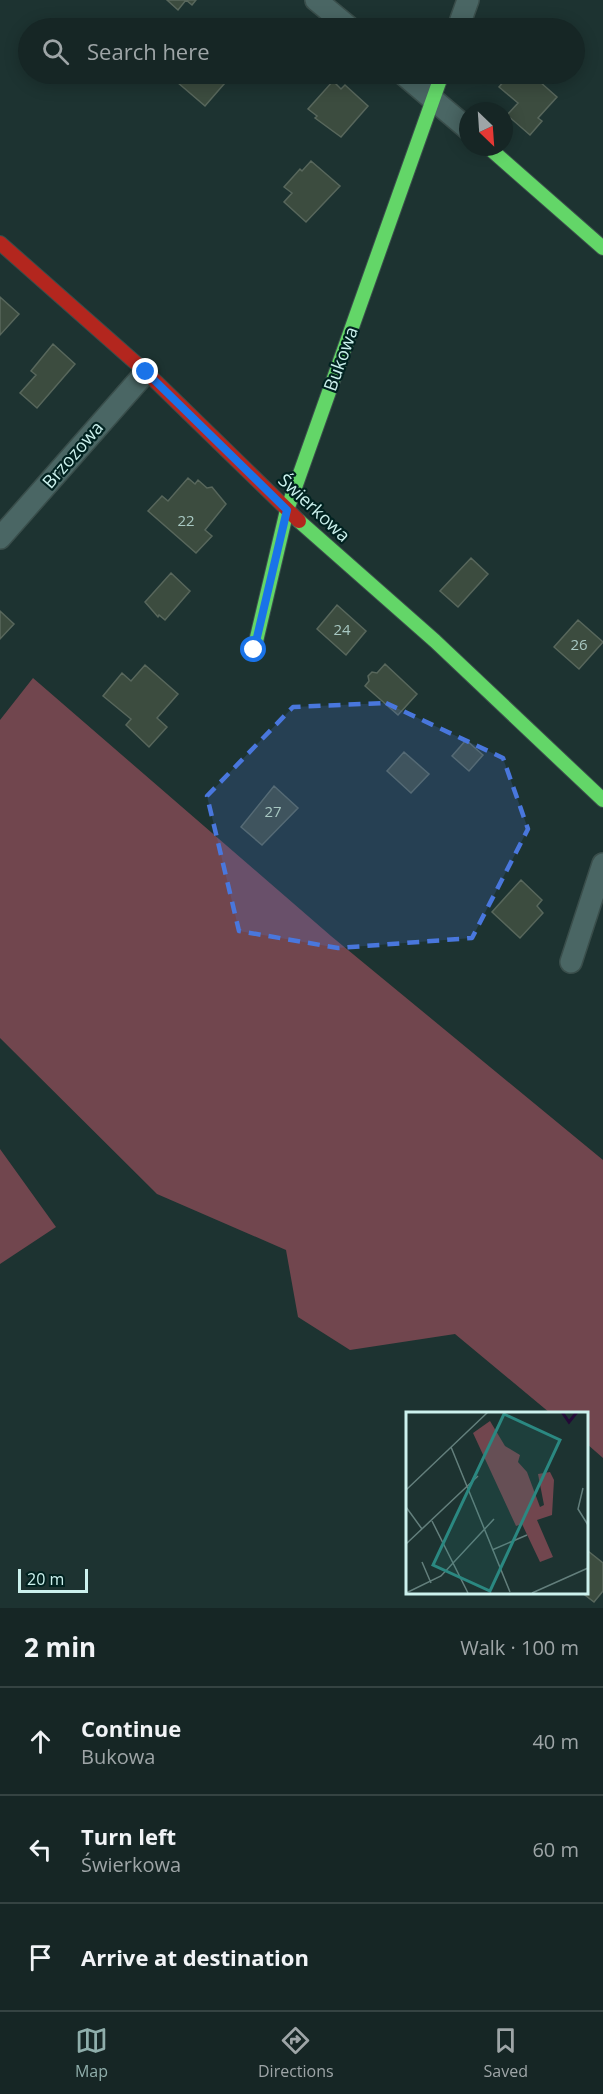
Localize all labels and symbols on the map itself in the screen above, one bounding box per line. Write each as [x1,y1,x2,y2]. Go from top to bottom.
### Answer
north arrow [459,102,513,156]
street label: Bukowa [317,323,363,394]
route end [132,358,158,384]
street label: Brzozowa [36,416,108,493]
street label: Świerkowa [274,468,356,547]
house number: 22 [177,510,195,530]
house number: 24 [333,619,351,639]
house number: 26 [570,634,588,654]
route start [240,636,266,662]
house number: 27 [264,801,282,821]
inset map [406,1412,588,1593]
scale bar [18,1566,88,1594]

